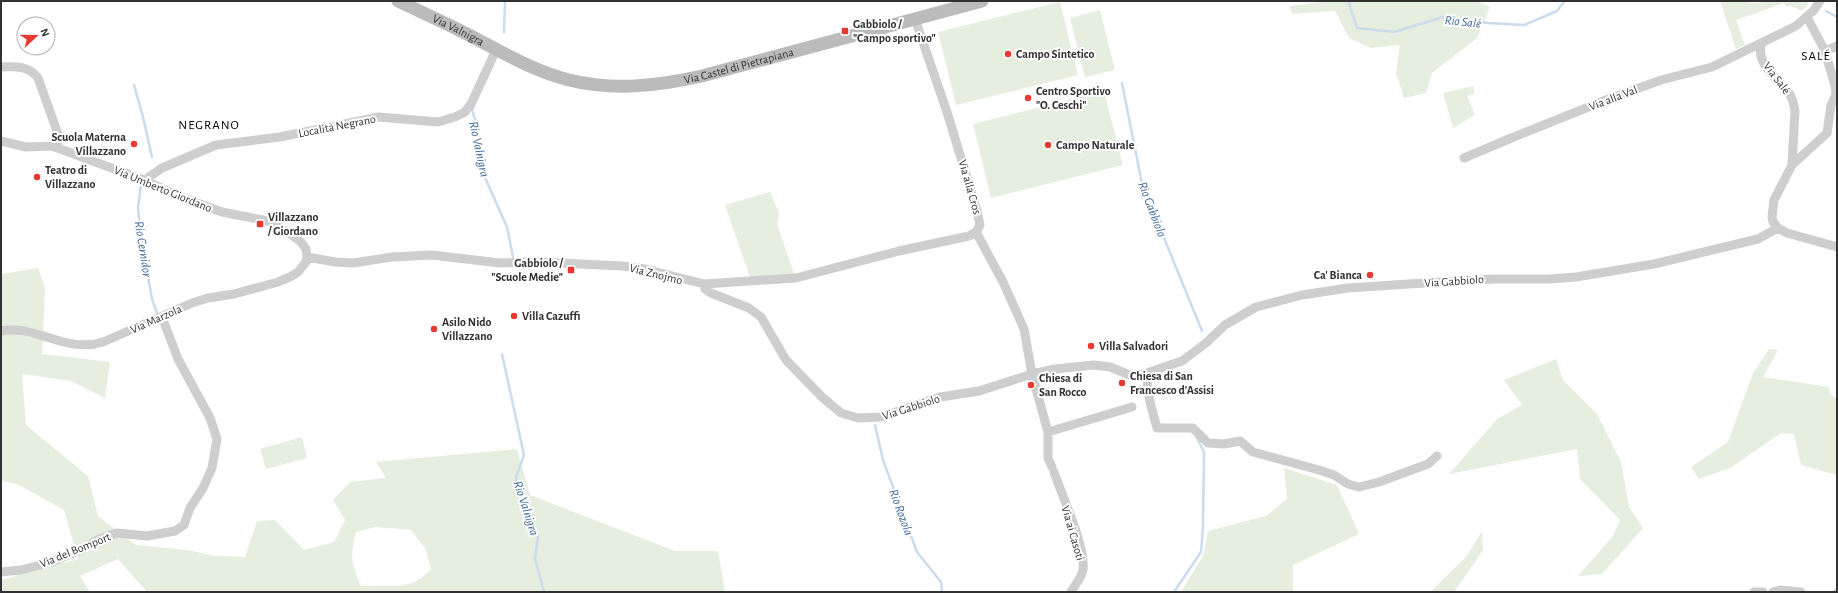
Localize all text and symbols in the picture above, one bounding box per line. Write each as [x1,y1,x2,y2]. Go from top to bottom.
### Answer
street label: Via Valnigra [431,12,487,48]
water label: Rio Salé [1444,14,1482,31]
north arrow [16,16,56,56]
place label: Gabbiolo / "Campo sportivo" [853,18,936,44]
marker: Gabbiolo / "Campo sportivo" [840,26,850,36]
text: N [38,27,51,38]
street label: Via Castel di Pietrapiana [683,46,795,86]
place label: Campo Sintetico [1016,48,1094,60]
marker: Campo Sintetico [1003,49,1013,59]
district label: SALÉ [1801,49,1831,63]
street label: Via Salé [1761,60,1793,96]
street label: Via alla Val [1587,83,1639,113]
place label: Centro Sportivo "O. Ceschi" [1036,85,1111,111]
marker: Centro Sportivo "O. Ceschi" [1023,93,1033,103]
street label: Località Negrano [297,113,377,139]
district label: NEGRANO [178,119,240,132]
water label: Rio Valnigra [466,120,491,179]
place label: Scuola Materna Villazzano [52,131,126,157]
marker: Scuola Materna Villazzano [129,139,139,149]
place label: Campo Naturale [1056,139,1135,151]
marker: Campo Naturale [1043,140,1053,150]
street label: Via alla Cros [956,158,984,216]
place label: Teatro di Villazzano [45,164,95,190]
street label: Via Umberto Giordano [112,164,214,214]
marker: Teatro di Villazzano [32,172,42,182]
water label: Rio Gabbiolo [1135,180,1168,239]
place label: Villazzano / Giordano [267,211,318,237]
marker: Villazzano / Giordano [255,219,265,229]
water label: Rio Cernidor [132,220,153,279]
place label: Gabbiolo / "Scuole Medie" [491,257,564,283]
street label: Via Znojmo [628,262,684,287]
marker: Gabbiolo / "Scuole Medie" [566,265,576,275]
place label: Ca' Bianca [1314,269,1362,281]
marker: Ca' Bianca [1365,270,1375,280]
street label: Via Gabbiolo [1424,273,1484,289]
street label: Via Marzola [128,302,184,336]
place label: Villa Cazuffi [522,310,580,322]
marker: Villa Cazuffi [509,311,519,321]
place label: Asilo Nido Villazzano [442,316,492,342]
marker: Asilo Nido Villazzano [429,324,439,334]
place label: Villa Salvadori [1099,340,1168,352]
marker: Villa Salvadori [1086,341,1096,351]
place label: Chiesa di San Francesco d'Assisi [1130,370,1214,396]
place label: Chiesa di San Rocco [1039,372,1086,398]
marker: Chiesa di San Francesco d'Assisi [1117,378,1127,388]
marker: Chiesa di San Rocco [1026,380,1036,390]
street label: Via Gabbiolo [881,392,941,422]
water label: Rio Valnigra [511,480,541,538]
water label: Rio Rozola [886,488,915,538]
street label: Via ai Casoti [1059,504,1087,562]
street label: Via del Bomport [38,530,112,570]

